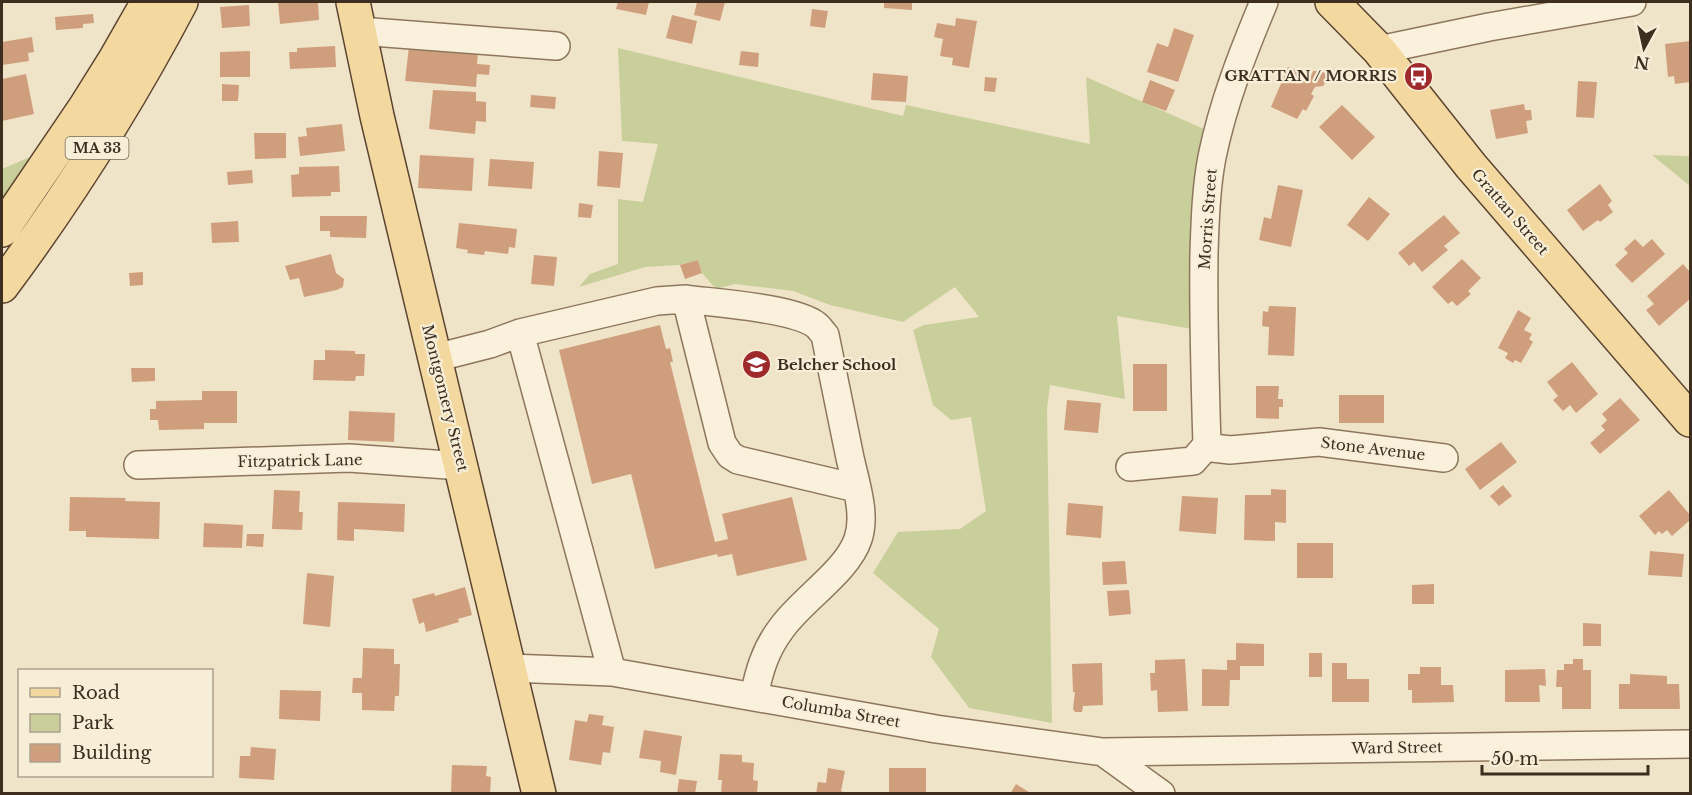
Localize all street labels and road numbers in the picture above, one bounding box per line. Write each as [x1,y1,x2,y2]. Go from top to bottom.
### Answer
road number: MA 33 [66,137,128,159]
street label: Grattan Street [1468,165,1553,259]
street label: Morris Street [1194,167,1221,270]
street label: Montgomery Street [418,322,473,474]
street label: Stone Avenue [1320,433,1426,464]
street label: Fitzpatrick Lane [237,450,363,471]
street label: Columba Street [780,692,902,731]
street label: Ward Street [1350,737,1443,758]

